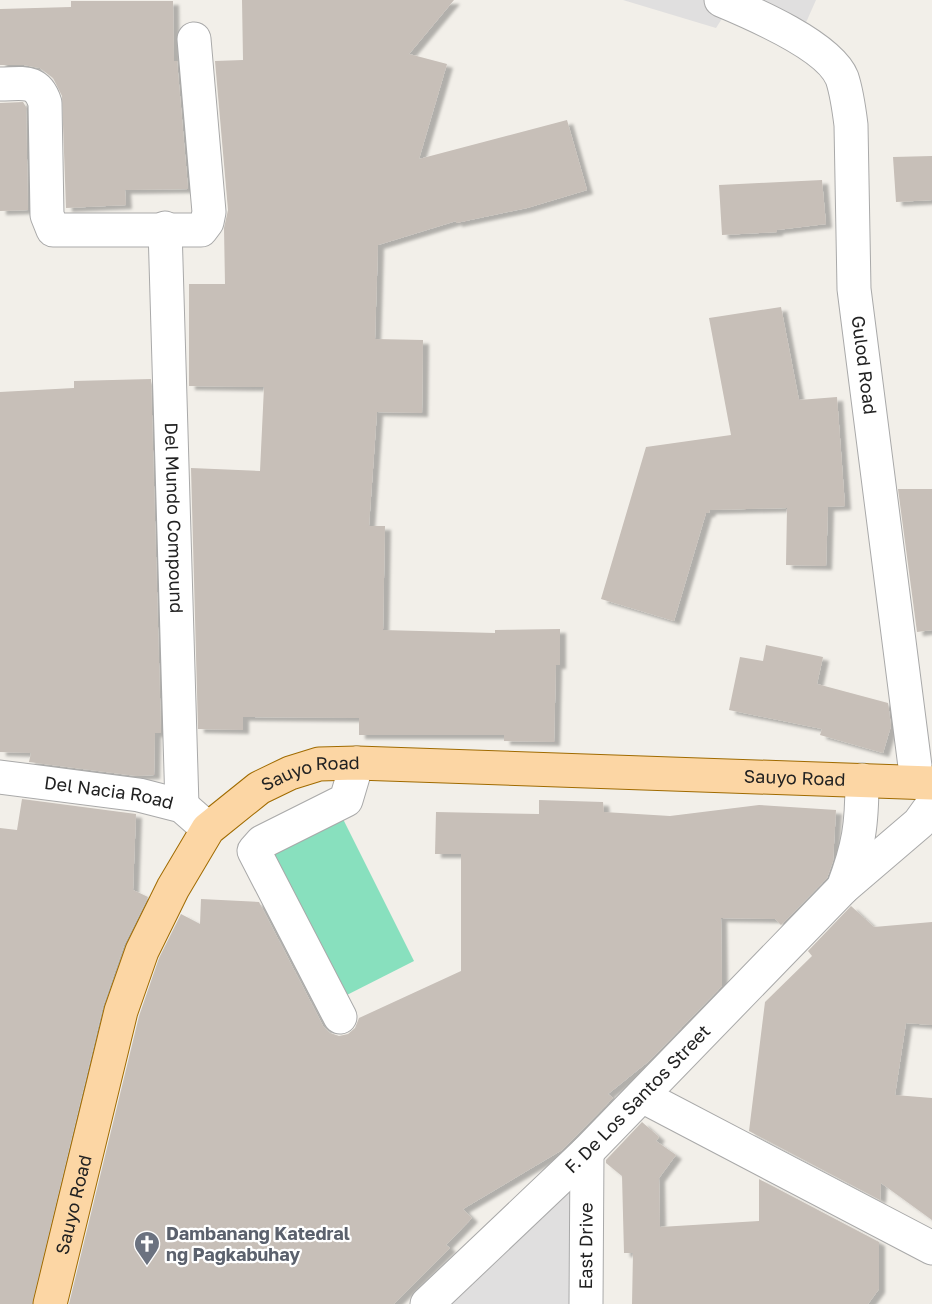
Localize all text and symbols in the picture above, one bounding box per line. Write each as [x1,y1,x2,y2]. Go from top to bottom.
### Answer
street label: Gulod Road [847,314,882,416]
street label: Del Mundo Compound [161,422,188,614]
street label: Sauyo Road [257,751,360,795]
street label: Sauyo Road [743,764,846,790]
street label: Del Nacia Road [43,771,176,813]
street label: F. De Los Santos Street [560,1020,714,1177]
street label: Sauyo Road [50,1153,96,1257]
street label: East Drive [574,1202,597,1290]
place label: Dambanang Katedral ng Pagkabuhay [166,1222,350,1265]
church icon: Dambanang Katedral ng Pagkabuhay [132,1229,162,1267]

